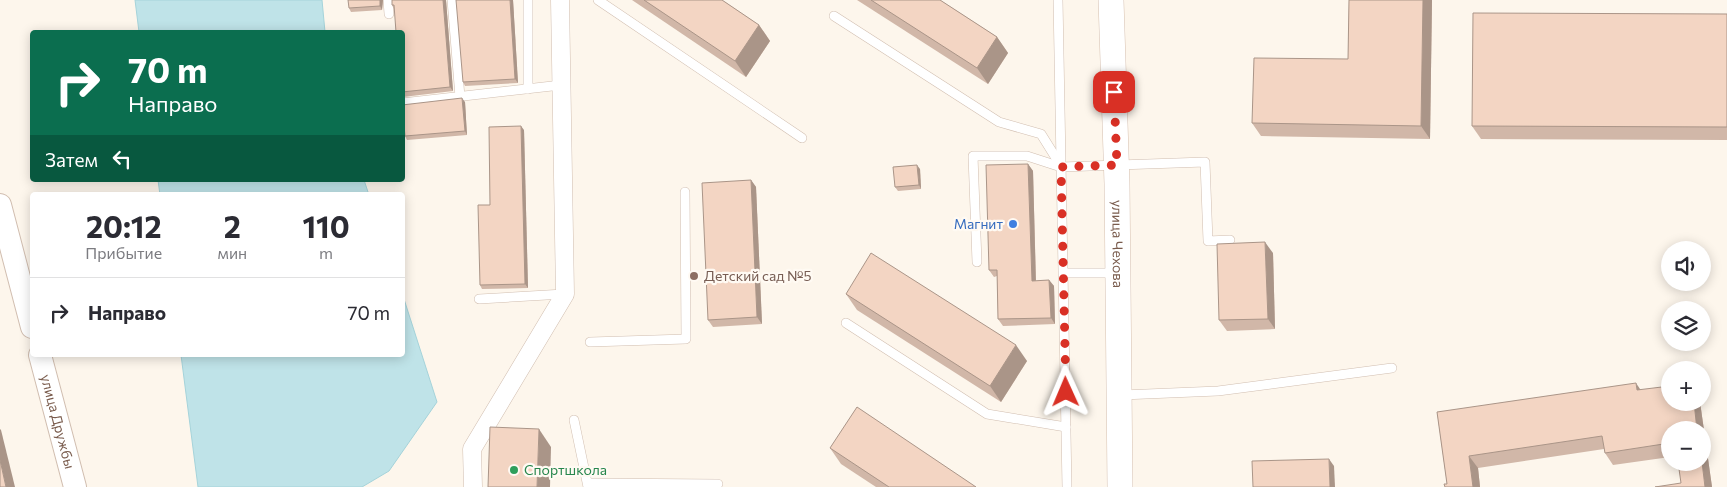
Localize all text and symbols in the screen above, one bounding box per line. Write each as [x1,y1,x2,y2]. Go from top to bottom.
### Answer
text: 70 m [128,47,208,90]
icon: right [45,50,110,115]
pin [1093,71,1135,113]
icon: arrive [1100,78,1128,106]
text: Направо [128,90,218,117]
icon: left [108,145,136,173]
text: Затем [45,148,98,171]
street label: улица Чехова [1109,200,1127,288]
text: 20:12 [86,207,161,244]
text: 2 [224,207,241,244]
text: 110 [303,207,350,244]
place label: Магнит [954,215,1003,232]
marker: Магнит [1007,218,1019,230]
map controls [1661,241,1711,471]
button: sound [1661,241,1711,291]
text: Прибытие [85,243,162,262]
text: мин [218,243,247,262]
text: m [319,243,333,262]
place label: Детский сад №5 [704,267,812,284]
marker: Детский сад №5 [688,270,700,282]
icon: right [45,299,73,327]
text: Направо [88,301,166,324]
text: 70 m [347,301,390,324]
button: layers [1661,301,1711,351]
button: + [1661,361,1711,411]
position arrow [1039,365,1091,417]
street label: улица Дружбы [38,372,79,471]
button: − [1661,421,1711,471]
place label: Спортшкола [524,461,607,478]
marker: Спортшкола [508,464,520,476]

